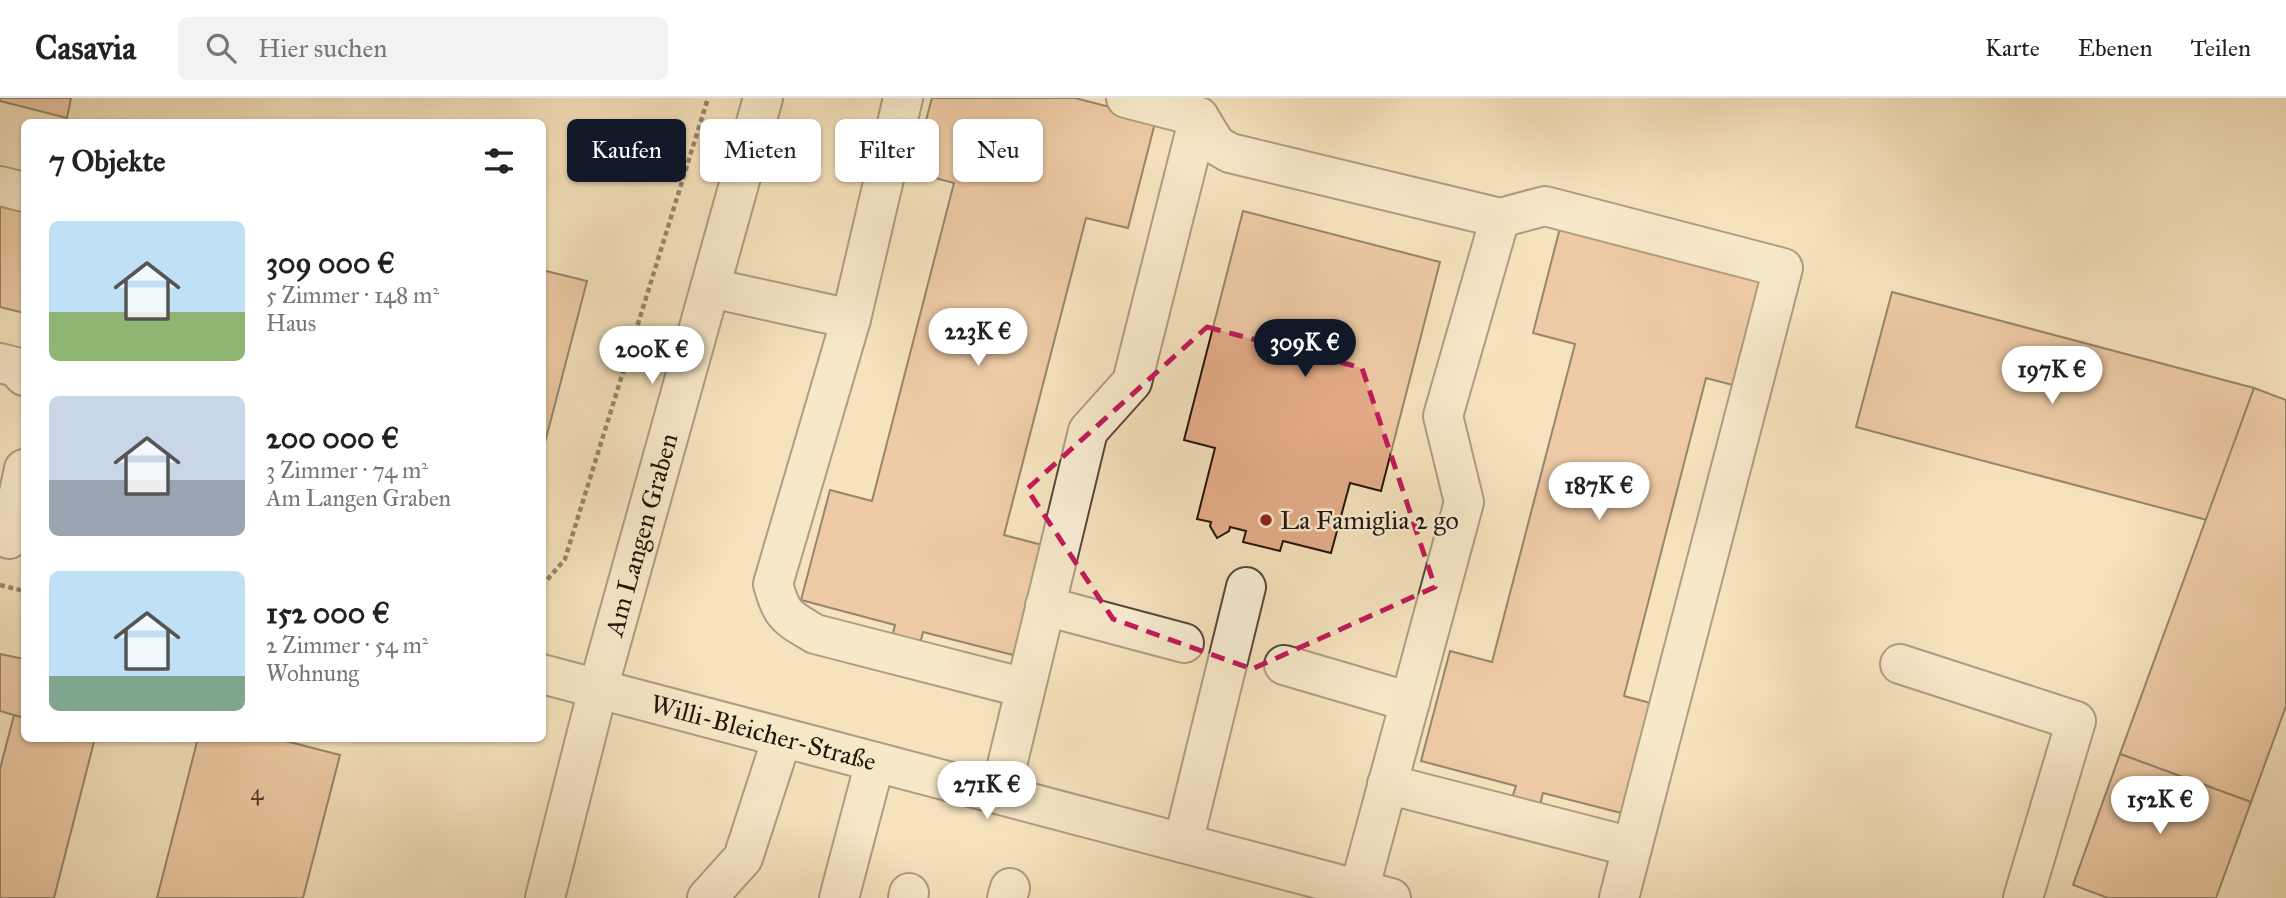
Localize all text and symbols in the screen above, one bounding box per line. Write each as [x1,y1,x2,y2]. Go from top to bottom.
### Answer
search box [178,17,668,80]
text: Casavia [35,28,136,68]
icon: search [202,29,240,67]
text: Hier suchen [258,32,387,64]
text: Karte [1985,33,2040,63]
text: Ebenen [2078,33,2153,63]
text: Teilen [2191,33,2251,63]
chip: Kaufen [567,119,686,182]
chip: Mieten [700,119,821,182]
chip: Filter [835,119,939,182]
chip: Neu [953,119,1043,182]
icon: filters [480,142,518,180]
text: 7 Objekte [49,143,166,179]
text: 309 000 € [266,245,395,281]
icon: home [105,249,189,333]
text: 5 Zimmer · 148 m² [266,281,439,309]
pin: 223K € [921,308,1035,368]
text: Haus [266,309,316,337]
text: 223K € [944,317,1012,345]
pin: 309K € [1248,320,1362,379]
pin: 200K € [595,327,709,386]
text: 309K € [1270,328,1340,356]
text: 200K € [615,335,689,363]
pin: 197K € [1995,346,2109,406]
text: 197K € [2018,355,2086,383]
text: 200 000 € [266,420,399,456]
icon: home [105,424,189,508]
street label: Am Langen Graben [597,429,685,641]
text: 3 Zimmer · 74 m² [266,456,428,484]
pin: 187K € [1542,462,1656,522]
text: 187K € [1565,471,1633,499]
text: Am Langen Graben [266,484,451,512]
place label: La Famiglia 2 go [1280,504,1459,536]
marker: La Famiglia 2 go [1258,512,1274,528]
text: 152 000 € [266,595,390,631]
icon: home [105,599,189,683]
text: 2 Zimmer · 54 m² [266,631,429,659]
text: Wohnung [266,659,359,687]
street label: Willi-Bleicher-Straße [647,687,880,777]
pin: 271K € [930,762,1044,821]
text: 271K € [953,770,1021,798]
pin: 152K € [2103,776,2217,836]
house number: 4 [251,778,265,806]
text: 152K € [2127,785,2193,813]

